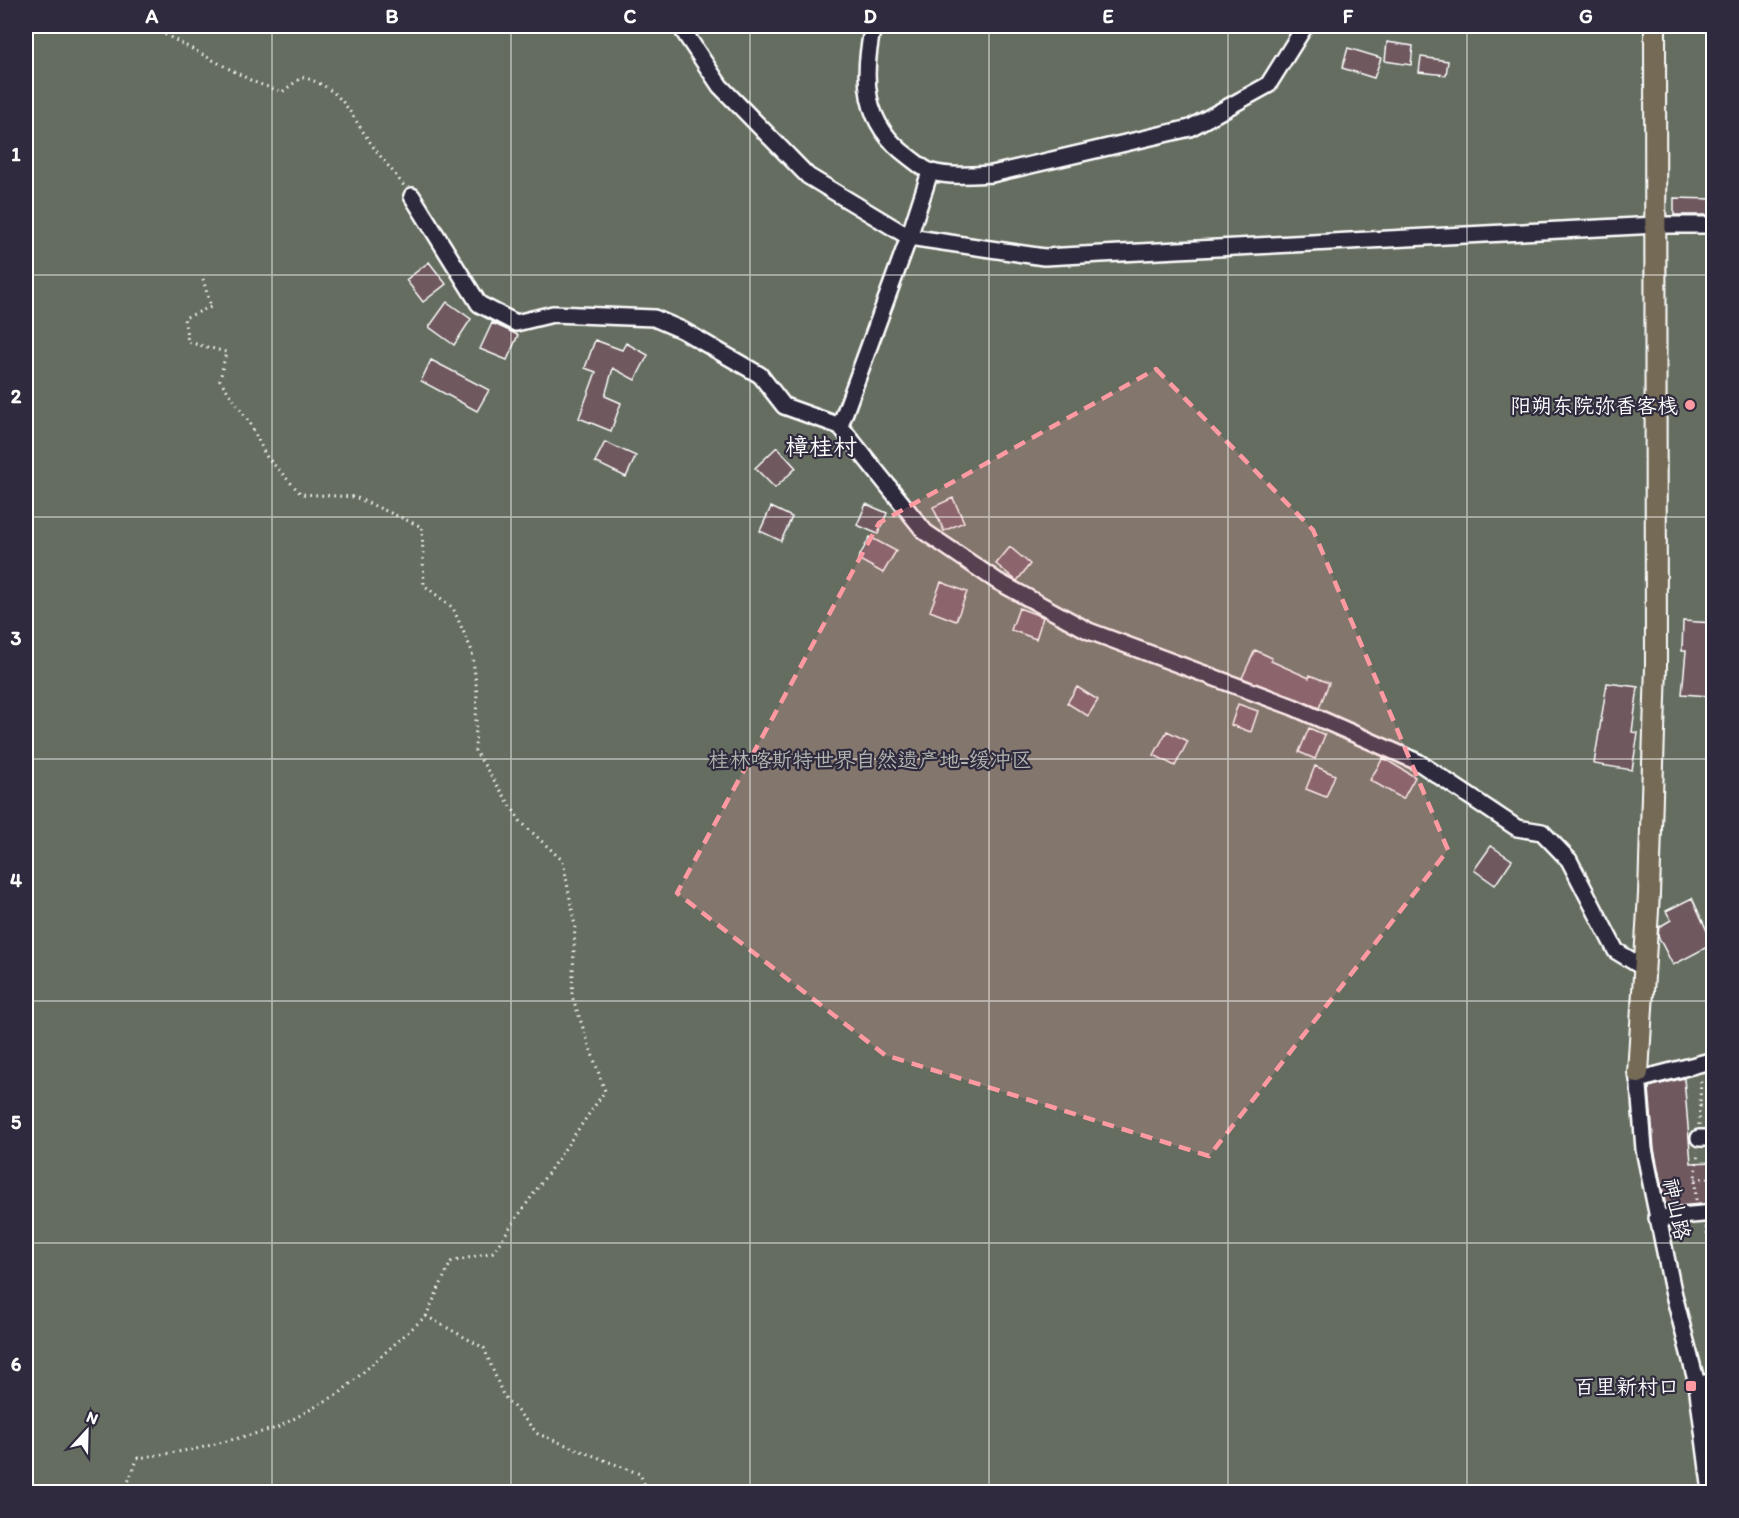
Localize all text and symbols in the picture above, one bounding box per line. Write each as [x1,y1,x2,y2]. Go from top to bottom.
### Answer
text: A [145,4,159,28]
text: B [386,4,399,28]
text: C [624,4,637,28]
text: D [863,4,877,28]
text: E [1102,4,1114,28]
text: F [1343,4,1354,28]
text: G [1579,4,1593,28]
text: 1 [11,142,21,166]
text: 2 [11,384,22,408]
place label: 阳朔东院弥香客栈 [1510,393,1678,418]
marker: 阳朔东院弥香客栈 [1683,398,1697,412]
district label: 樟桂村 [785,432,857,461]
text: 3 [11,626,22,650]
park label: 桂林喀斯特世界自然遗产地-缓冲区 [708,747,1032,772]
text: 4 [10,868,22,892]
text: 5 [11,1110,22,1134]
street label: 神山路 [1658,1176,1696,1242]
text: 6 [11,1352,22,1376]
place label: 百里新村口 [1574,1374,1679,1399]
marker: 百里新村口 [1684,1379,1698,1393]
north arrow [57,1401,117,1461]
text: N [84,1407,101,1428]

